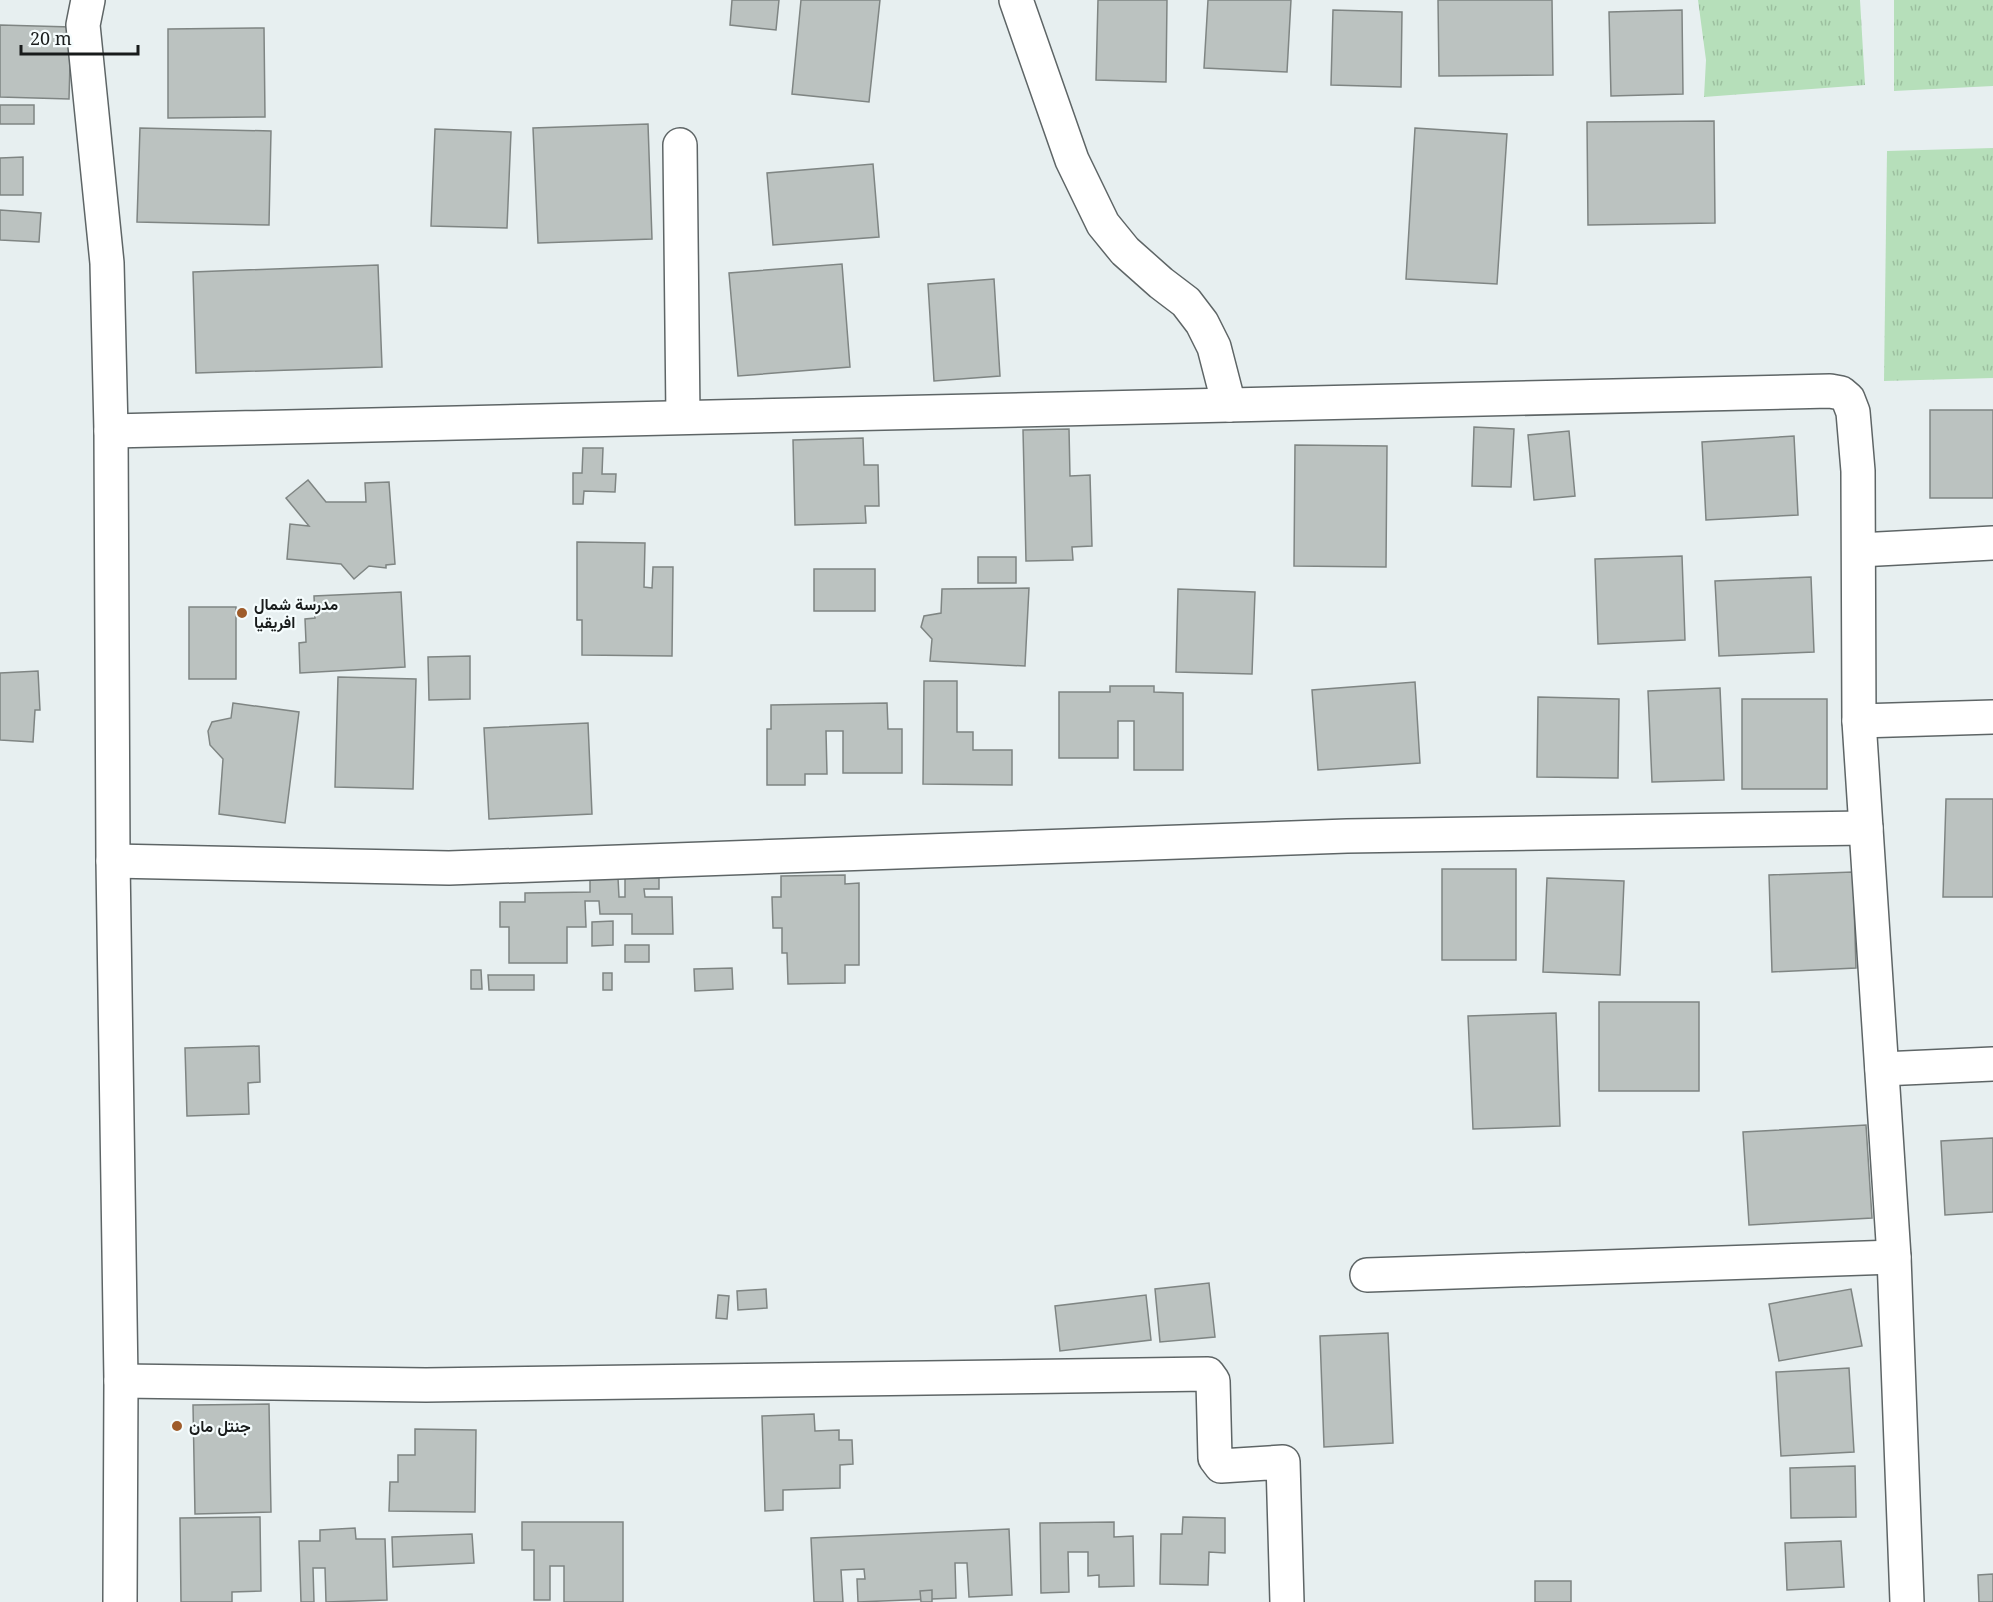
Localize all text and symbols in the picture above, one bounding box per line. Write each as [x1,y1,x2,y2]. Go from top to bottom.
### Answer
scale bar [21,18,138,56]
text: 20 m [30,26,72,50]
place label: مدرسة شمال افريقيا [254,593,339,633]
marker: مدرسة شمال افريقيا [235,606,249,620]
place label: جنتل مان [189,1415,251,1437]
marker: جنتل مان [170,1419,184,1433]

